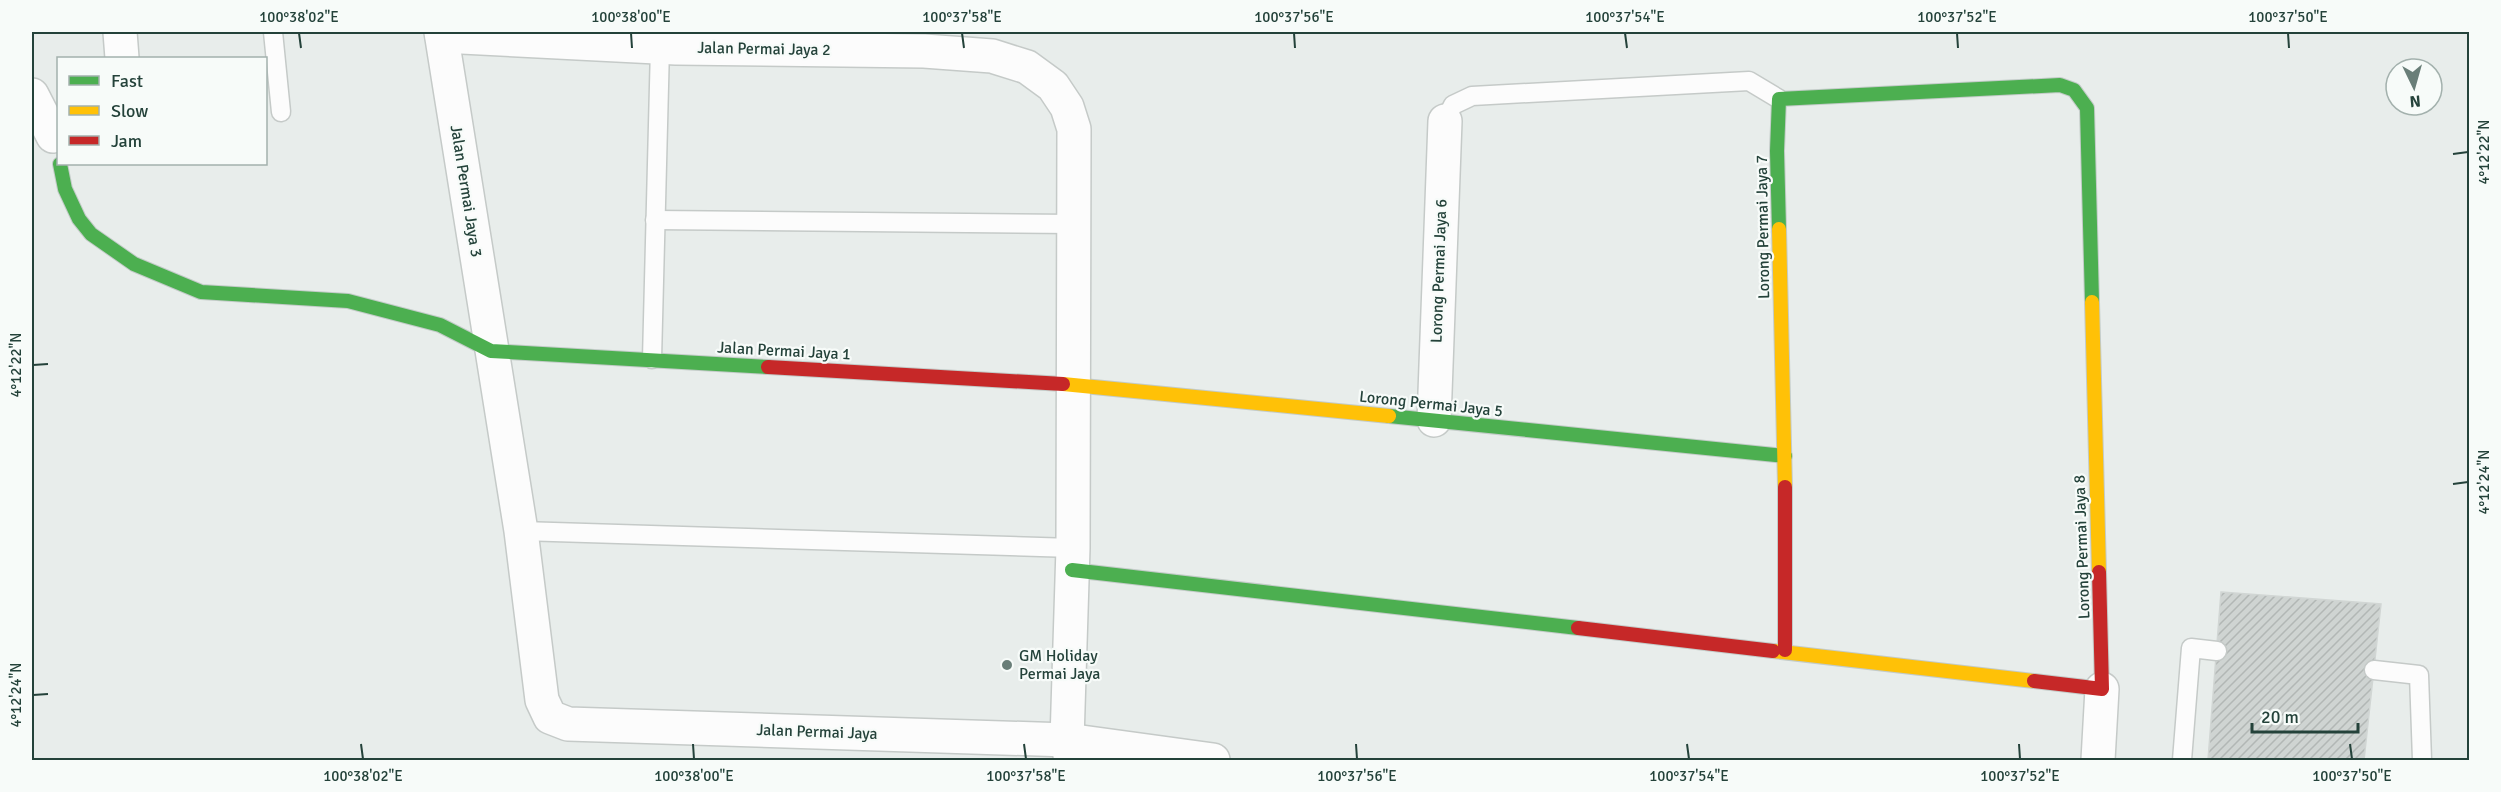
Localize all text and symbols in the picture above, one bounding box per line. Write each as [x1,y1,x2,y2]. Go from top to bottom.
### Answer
text: 100°38'02"E [259,8,339,26]
text: 100°38'00"E [591,8,671,26]
text: 100°37'58"E [922,8,1002,26]
text: 100°37'56"E [1254,8,1334,26]
text: 100°37'54"E [1585,8,1665,26]
text: 100°37'52"E [1917,8,1997,26]
text: 100°37'50"E [2248,8,2328,26]
street label: Jalan Permai Jaya 2 [697,38,831,60]
legend [57,57,267,165]
north arrow [2384,57,2444,117]
text: Fast [111,70,143,92]
text: N [2409,90,2422,111]
text: Slow [111,100,148,122]
text: 4°12'22"N [2475,119,2493,185]
street label: Jalan Permai Jaya 3 [446,124,486,258]
text: Jam [111,130,142,152]
street label: Lorong Permai Jaya 7 [1752,155,1774,299]
street label: Lorong Permai Jaya 6 [1426,199,1452,343]
text: 4°12'22"N [7,332,25,398]
street label: Jalan Permai Jaya 1 [717,338,851,364]
street label: Lorong Permai Jaya 5 [1358,387,1504,421]
text: 4°12'24"N [2475,449,2493,515]
street label: Lorong Permai Jaya 8 [2069,475,2095,619]
place label: GM Holiday Permai Jaya [1019,646,1100,684]
marker: GM Holiday Permai Jaya [1000,658,1014,672]
text: 4°12'24"N [7,662,25,728]
scale bar [2252,696,2358,734]
text: 20 m [2261,706,2299,728]
street label: Jalan Permai Jaya [756,720,878,744]
text: 100°38'02"E [323,767,403,785]
text: 100°38'00"E [654,767,734,785]
text: 100°37'58"E [986,767,1066,785]
text: 100°37'56"E [1317,767,1397,785]
text: 100°37'54"E [1649,767,1729,785]
text: 100°37'52"E [1980,767,2060,785]
text: 100°37'50"E [2312,767,2392,785]

